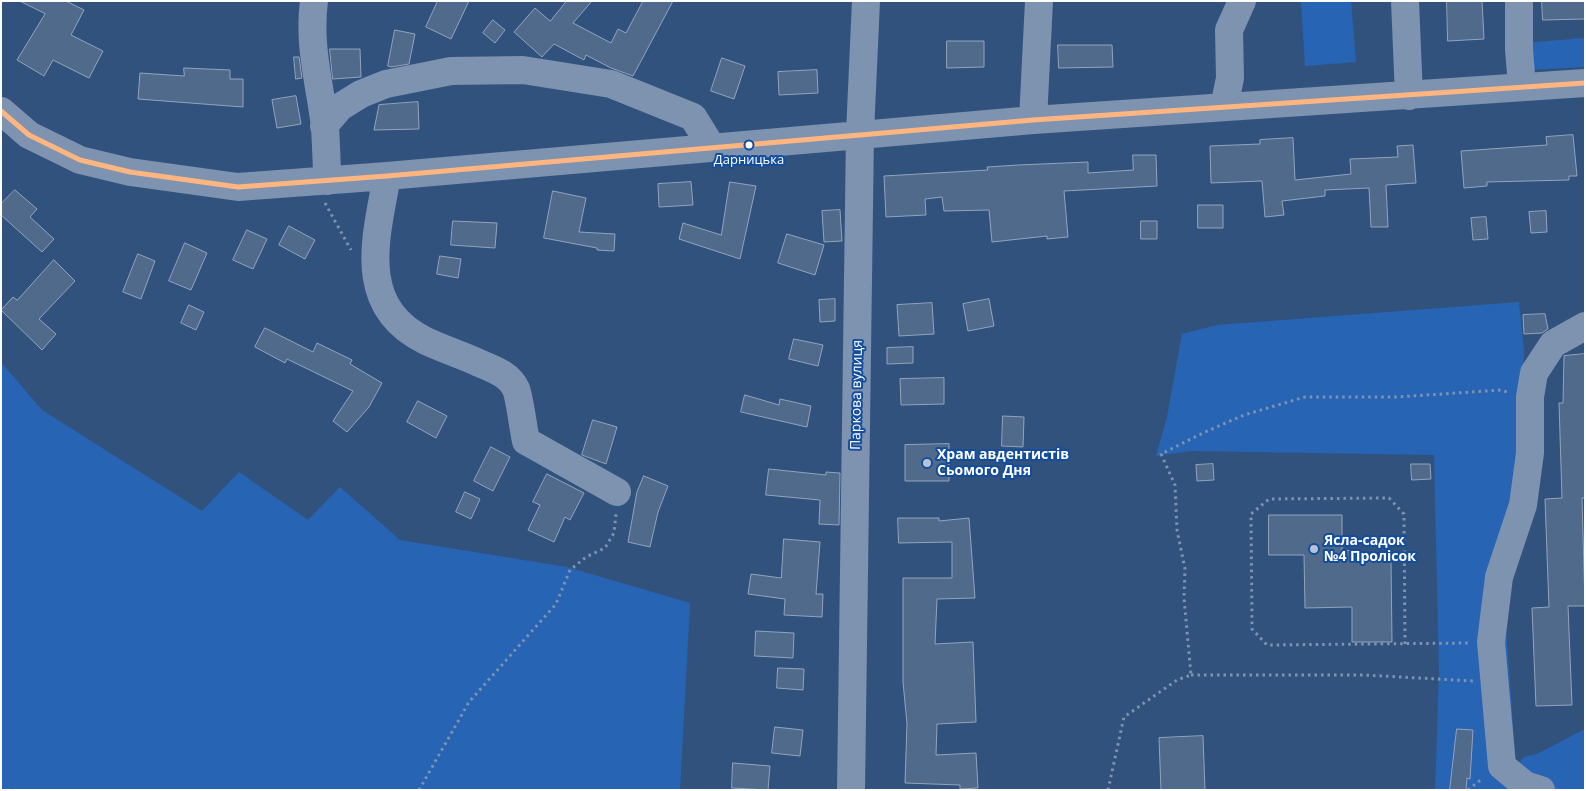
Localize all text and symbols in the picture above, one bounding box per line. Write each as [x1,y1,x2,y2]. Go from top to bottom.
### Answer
marker: Дарницька [744,140,754,150]
place label: Дарницька [714,152,784,168]
street label: Паркова вулиця [848,340,866,450]
place label: Храм авдентистів Сьомого Дня [937,447,1069,480]
marker: Храм авдентистів Сьомого Дня [921,457,933,469]
place label: Ясла-садок №4 Пролісок [1324,533,1416,566]
marker: Ясла-садок №4 Пролісок [1308,543,1320,555]

